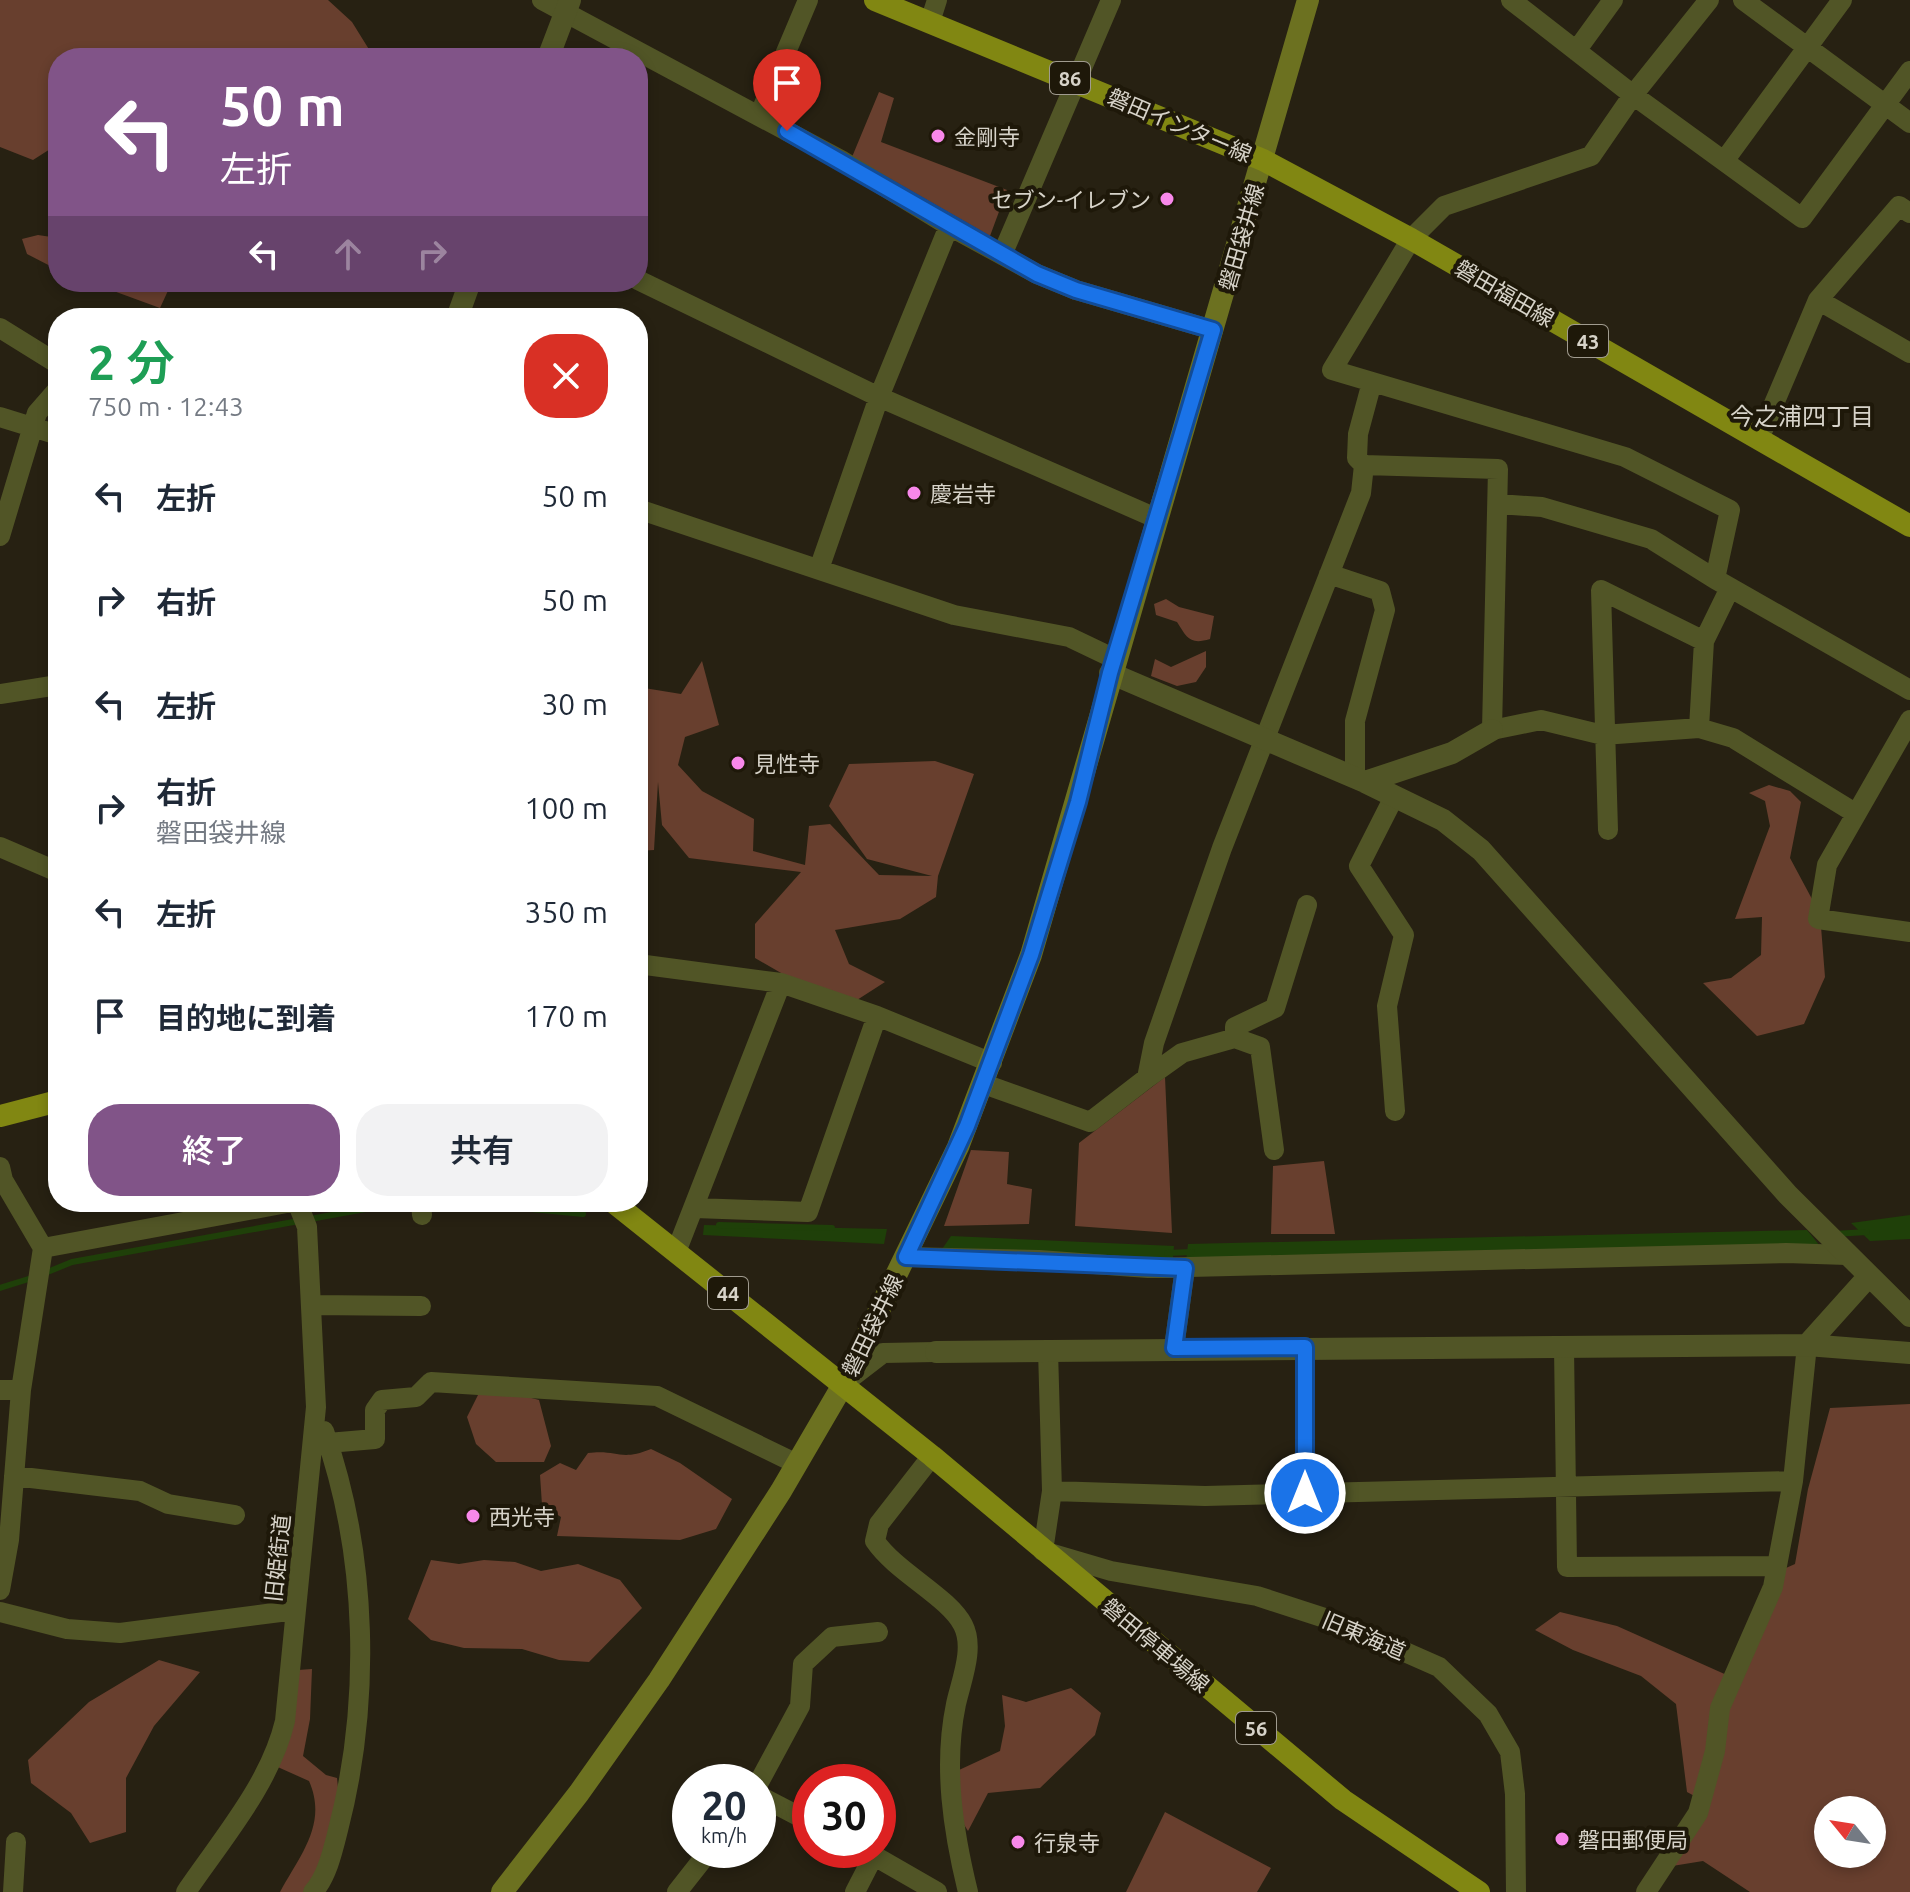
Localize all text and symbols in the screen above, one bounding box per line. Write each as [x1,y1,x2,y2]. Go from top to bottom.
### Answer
pin [753,49,821,131]
icon: arrive [765,61,809,105]
road number: 86 [1050,62,1090,94]
text: 50 m [220,74,345,137]
icon: left [88,80,192,184]
street label: 磐田インター線 [1104,83,1256,167]
place label: 金剛寺 [954,124,1020,149]
marker: 金剛寺 [929,127,947,145]
text: 左折 [220,148,292,189]
street label: 磐田袋井線 [1214,181,1268,293]
place label: セブン-イレブン [991,187,1151,212]
marker: セブン-イレブン [1158,190,1176,208]
icon: left [242,232,286,276]
icon: ahead [326,232,370,276]
icon: right [410,232,454,276]
street label: 磐田福田線 [1451,255,1559,331]
road number: 43 [1568,325,1608,357]
button: close [524,334,608,418]
text: 2 分 [88,335,174,389]
text: 750 m · 12:43 [88,392,244,421]
district label: 今之浦四丁目 [1730,403,1874,430]
icon: left [88,474,132,518]
text: 50 m [541,479,608,513]
text: 左折 [156,481,216,515]
place label: 慶岩寺 [930,481,996,506]
marker: 慶岩寺 [905,484,923,502]
icon: right [88,578,132,622]
text: 50 m [541,583,608,617]
text: 右折 [156,585,216,619]
icon: left [88,682,132,726]
text: 30 m [541,687,608,721]
text: 左折 [156,689,216,723]
place label: 見性寺 [754,751,820,776]
marker: 見性寺 [729,754,747,772]
text: 右折 [156,775,216,809]
icon: right [88,786,132,830]
text: 100 m [524,791,608,825]
text: 磐田袋井線 [156,818,286,847]
icon: left [88,890,132,934]
text: 350 m [524,895,608,929]
text: 左折 [156,897,216,931]
icon: arrive [88,994,132,1038]
text: 170 m [524,999,608,1033]
text: 目的地に到着 [156,1001,336,1035]
button: 終了 [88,1104,340,1196]
button: 共有 [356,1104,608,1196]
street label: 磐田袋井線 [837,1270,907,1380]
road number: 44 [708,1277,748,1309]
position arrow [1263,1451,1347,1535]
place label: 西光寺 [489,1504,555,1529]
marker: 西光寺 [464,1507,482,1525]
street label: 旧姫街道 [260,1513,294,1603]
street label: 磐田停車場線 [1097,1593,1215,1697]
street label: 旧東海道 [1319,1606,1409,1664]
road number: 56 [1236,1712,1276,1744]
speed limit sign: 30 [792,1764,896,1868]
text: 20 [701,1783,747,1828]
north arrow [1814,1796,1886,1868]
map controls [1814,1796,1886,1868]
text: km/h [701,1824,747,1847]
place label: 磐田郵便局 [1578,1827,1688,1852]
place label: 行泉寺 [1034,1830,1100,1855]
marker: 磐田郵便局 [1553,1830,1571,1848]
marker: 行泉寺 [1009,1833,1027,1851]

